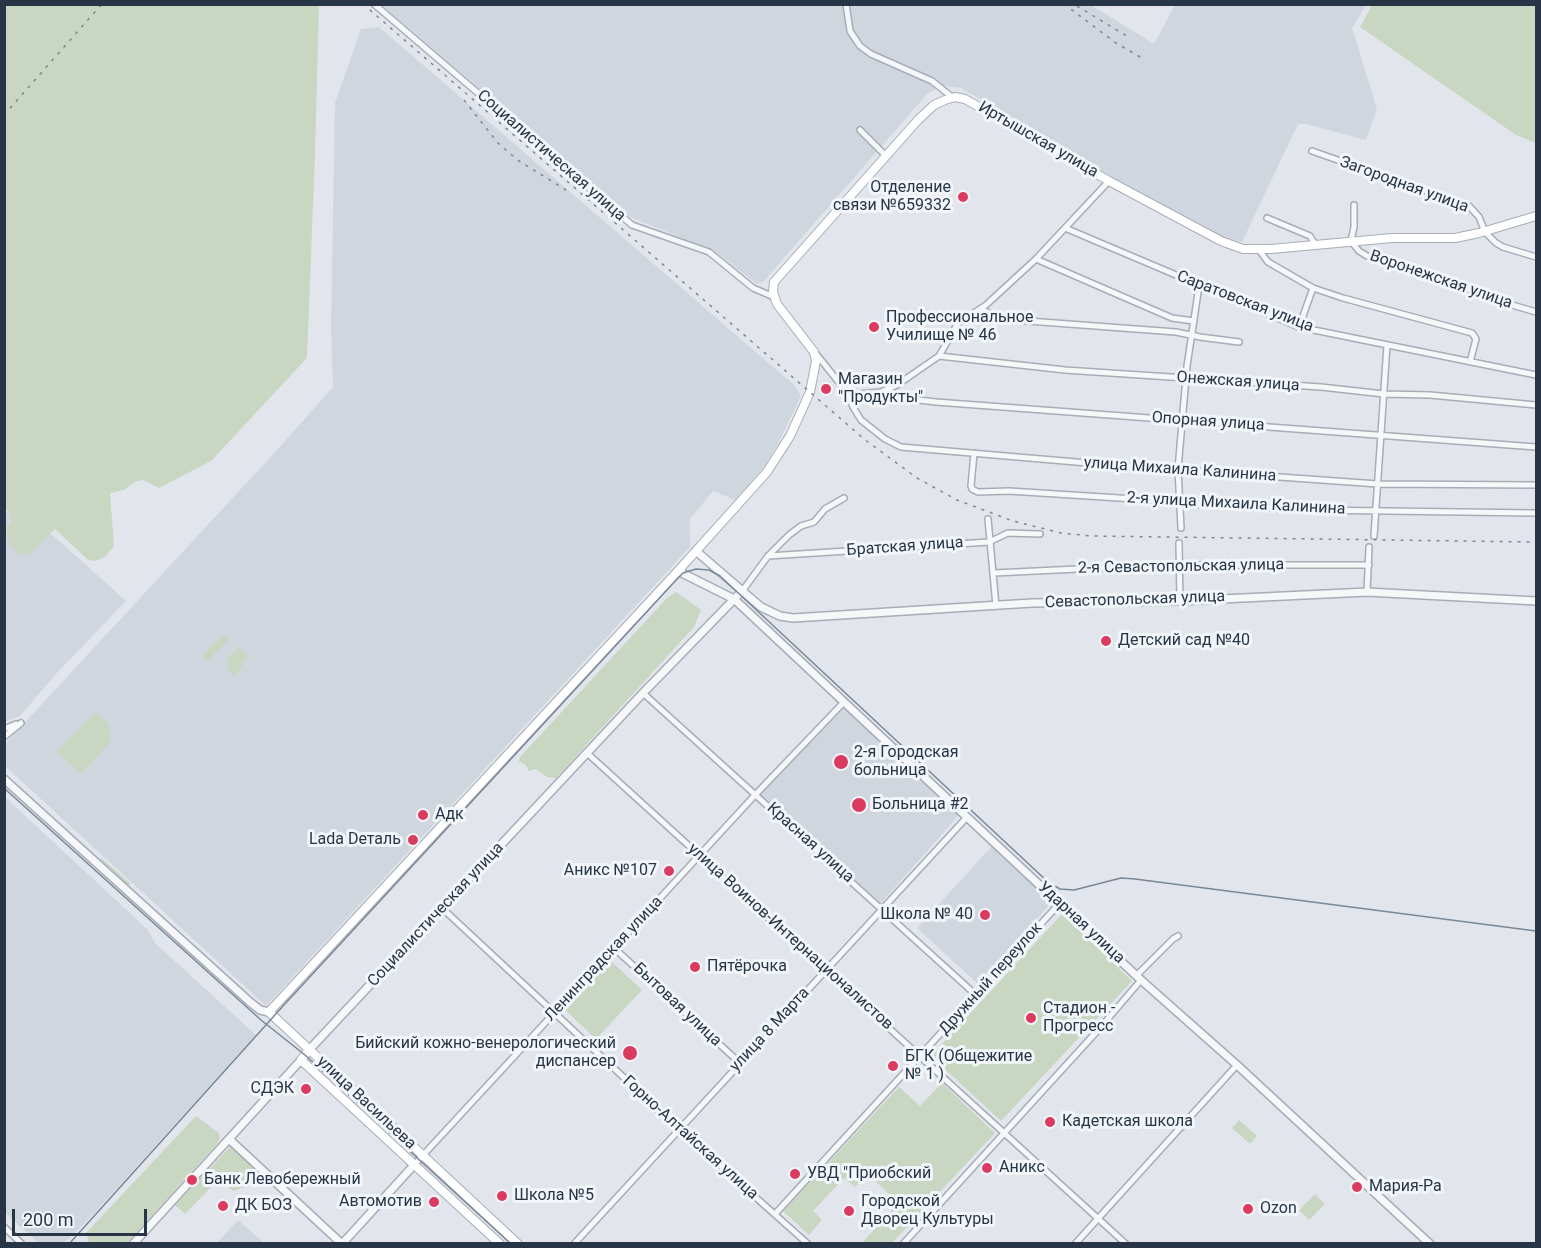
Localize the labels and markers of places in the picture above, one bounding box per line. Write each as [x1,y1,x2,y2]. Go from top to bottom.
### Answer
place label: Отделение связи №659332 [833,178,951,216]
marker: Отделение связи №659332 [956,190,970,204]
place label: Профессиональное Училище № 46 [886,308,1033,346]
marker: Профессиональное Училище № 46 [867,320,881,334]
place label: Магазин "Продукты" [838,370,923,408]
marker: Магазин "Продукты" [819,382,833,396]
place label: Детский сад №40 [1118,631,1250,651]
marker: Детский сад №40 [1099,634,1113,648]
place label: 2-я Городская больница [854,743,958,781]
marker: 2-я Городская больница [832,753,850,771]
place label: Больница #2 [872,795,968,815]
marker: Больница #2 [850,796,868,814]
place label: Адк [435,805,464,825]
marker: Адк [416,808,430,822]
place label: Lada Dеталь [309,830,401,850]
marker: Lada Dеталь [406,833,420,847]
place label: Аникс №107 [564,861,657,881]
marker: Аникс №107 [662,864,676,878]
place label: Школа № 40 [880,905,973,925]
marker: Школа № 40 [978,908,992,922]
place label: Пятёрочка [707,957,787,977]
marker: Пятёрочка [688,960,702,974]
place label: Стадион - Прогресс [1043,999,1115,1037]
marker: Стадион - Прогресс [1024,1011,1038,1025]
place label: Бийский кожно-венерологический диспансер [355,1034,616,1072]
marker: Бийский кожно-венерологический диспансер [621,1044,639,1062]
place label: БГК (Общежитие № 1 ) [905,1047,1032,1085]
marker: БГК (Общежитие № 1 ) [886,1059,900,1073]
place label: СДЭК [250,1079,294,1099]
marker: СДЭК [299,1082,313,1096]
place label: Кадетская школа [1062,1112,1193,1132]
marker: Кадетская школа [1043,1115,1057,1129]
place label: Аникс [999,1158,1045,1178]
marker: Аникс [980,1161,994,1175]
place label: УВД "Приобский [807,1164,931,1184]
marker: УВД "Приобский [788,1167,802,1181]
place label: Банк Левобережный [204,1170,361,1190]
marker: Банк Левобережный [185,1173,199,1187]
place label: Мария-Ра [1369,1177,1442,1197]
marker: Мария-Ра [1350,1180,1364,1194]
place label: Школа №5 [514,1186,594,1206]
marker: Школа №5 [495,1189,509,1203]
place label: Автомотив [339,1192,422,1212]
place label: Городской Дворец Культуры [861,1192,994,1230]
marker: Автомотив [427,1195,441,1209]
place label: ДК БОЗ [235,1196,292,1216]
marker: ДК БОЗ [216,1199,230,1213]
place label: Ozon [1260,1199,1297,1219]
marker: Ozon [1241,1202,1255,1216]
marker: Городской Дворец Культуры [842,1204,856,1218]

